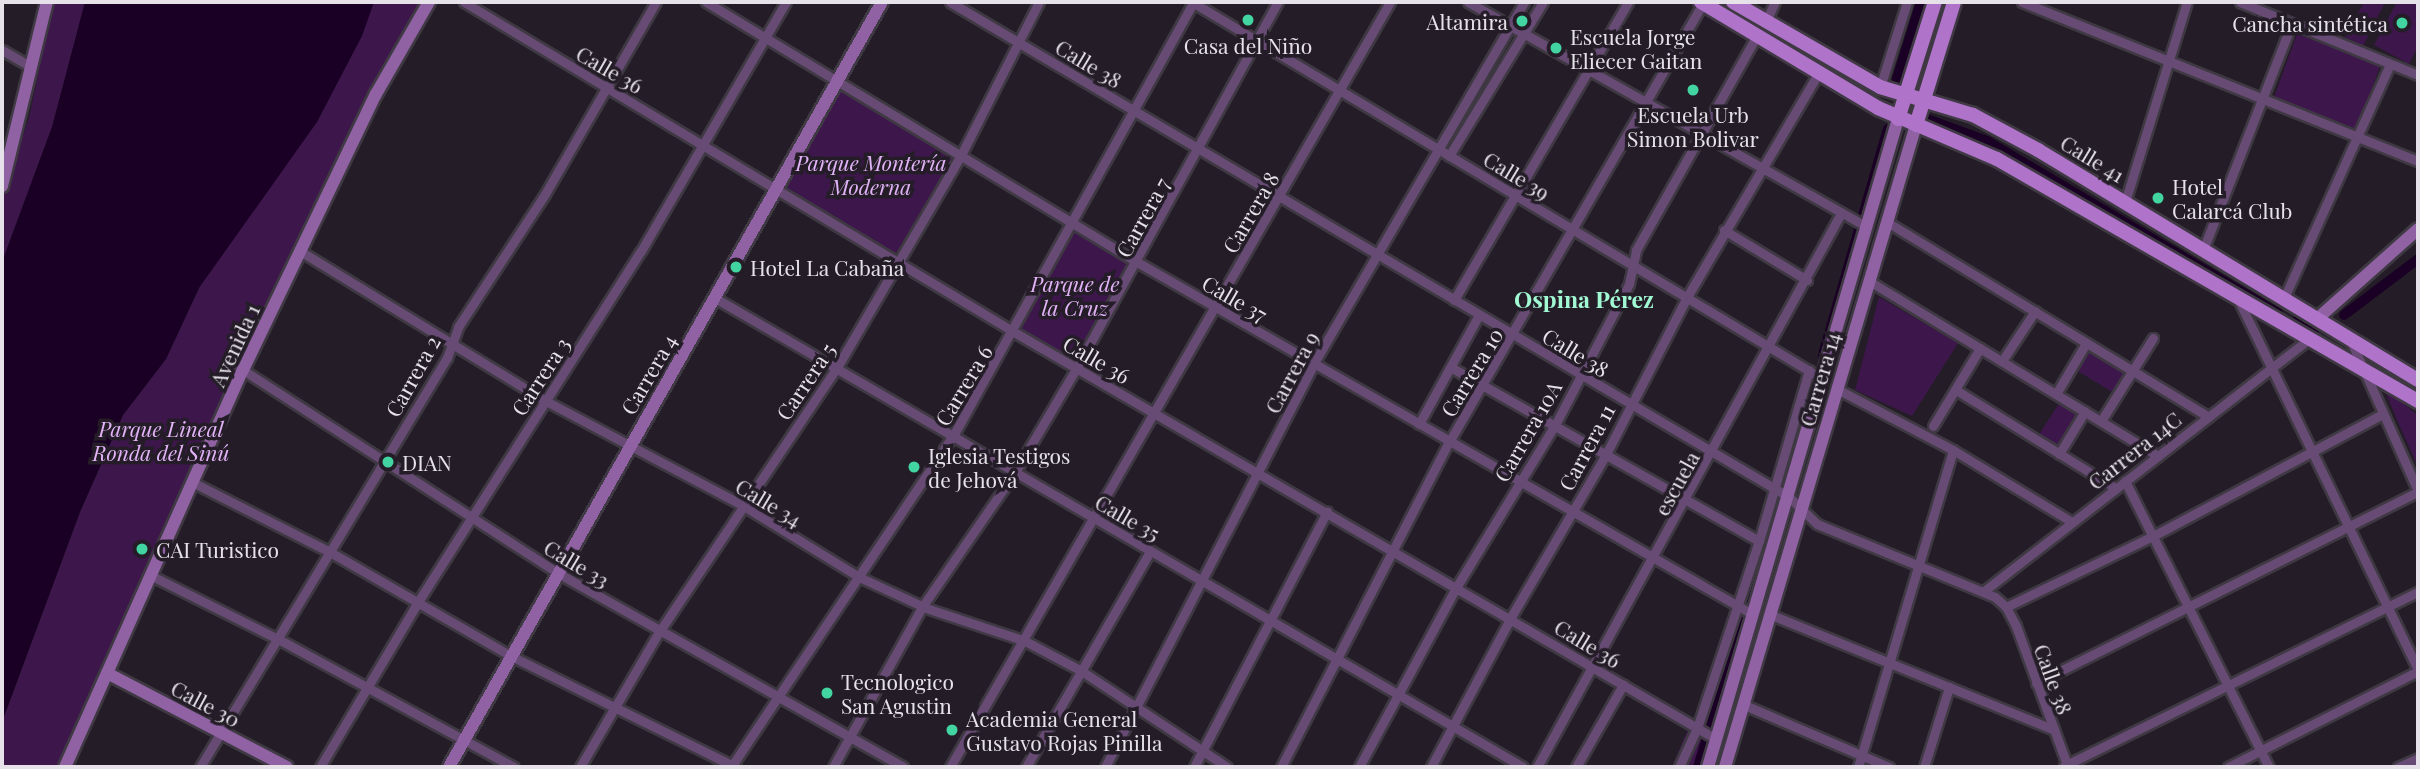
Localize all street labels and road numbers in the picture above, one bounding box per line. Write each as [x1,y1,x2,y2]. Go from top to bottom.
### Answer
street label: Calle 38 [1051,33,1127,93]
street label: Calle 36 [572,40,648,98]
street label: Calle 41 [2056,129,2130,187]
street label: Calle 39 [1479,145,1555,205]
street label: Carrera 8 [1217,167,1283,257]
street label: Carrera 7 [1110,173,1174,261]
street label: Calle 37 [1198,269,1272,327]
street label: Avenida 1 [204,300,264,390]
street label: Calle 38 [1538,322,1614,382]
street label: Carrera 10 [1435,323,1507,421]
street label: Carrera 9 [1259,327,1323,417]
street label: Carrera 4 [615,329,681,419]
street label: Carrera 14 [1794,329,1844,429]
street label: Calle 36 [1059,330,1135,388]
street label: Carrera 2 [379,331,445,421]
street label: Carrera 3 [505,332,575,420]
street label: Carrera 5 [770,338,840,424]
street label: Carrera 6 [929,340,997,430]
street label: Carrera 10A [1488,376,1566,486]
street label: Carrera 11 [1553,399,1619,495]
street label: Carrera 14C [2082,406,2186,494]
street label: escuela [1648,446,1704,520]
street label: Calle 34 [731,473,807,531]
street label: Calle 35 [1091,488,1165,546]
street label: Calle 33 [540,534,614,592]
street label: Calle 36 [1550,613,1626,673]
street label: Calle 38 [2030,640,2078,718]
street label: Calle 30 [167,674,245,732]

